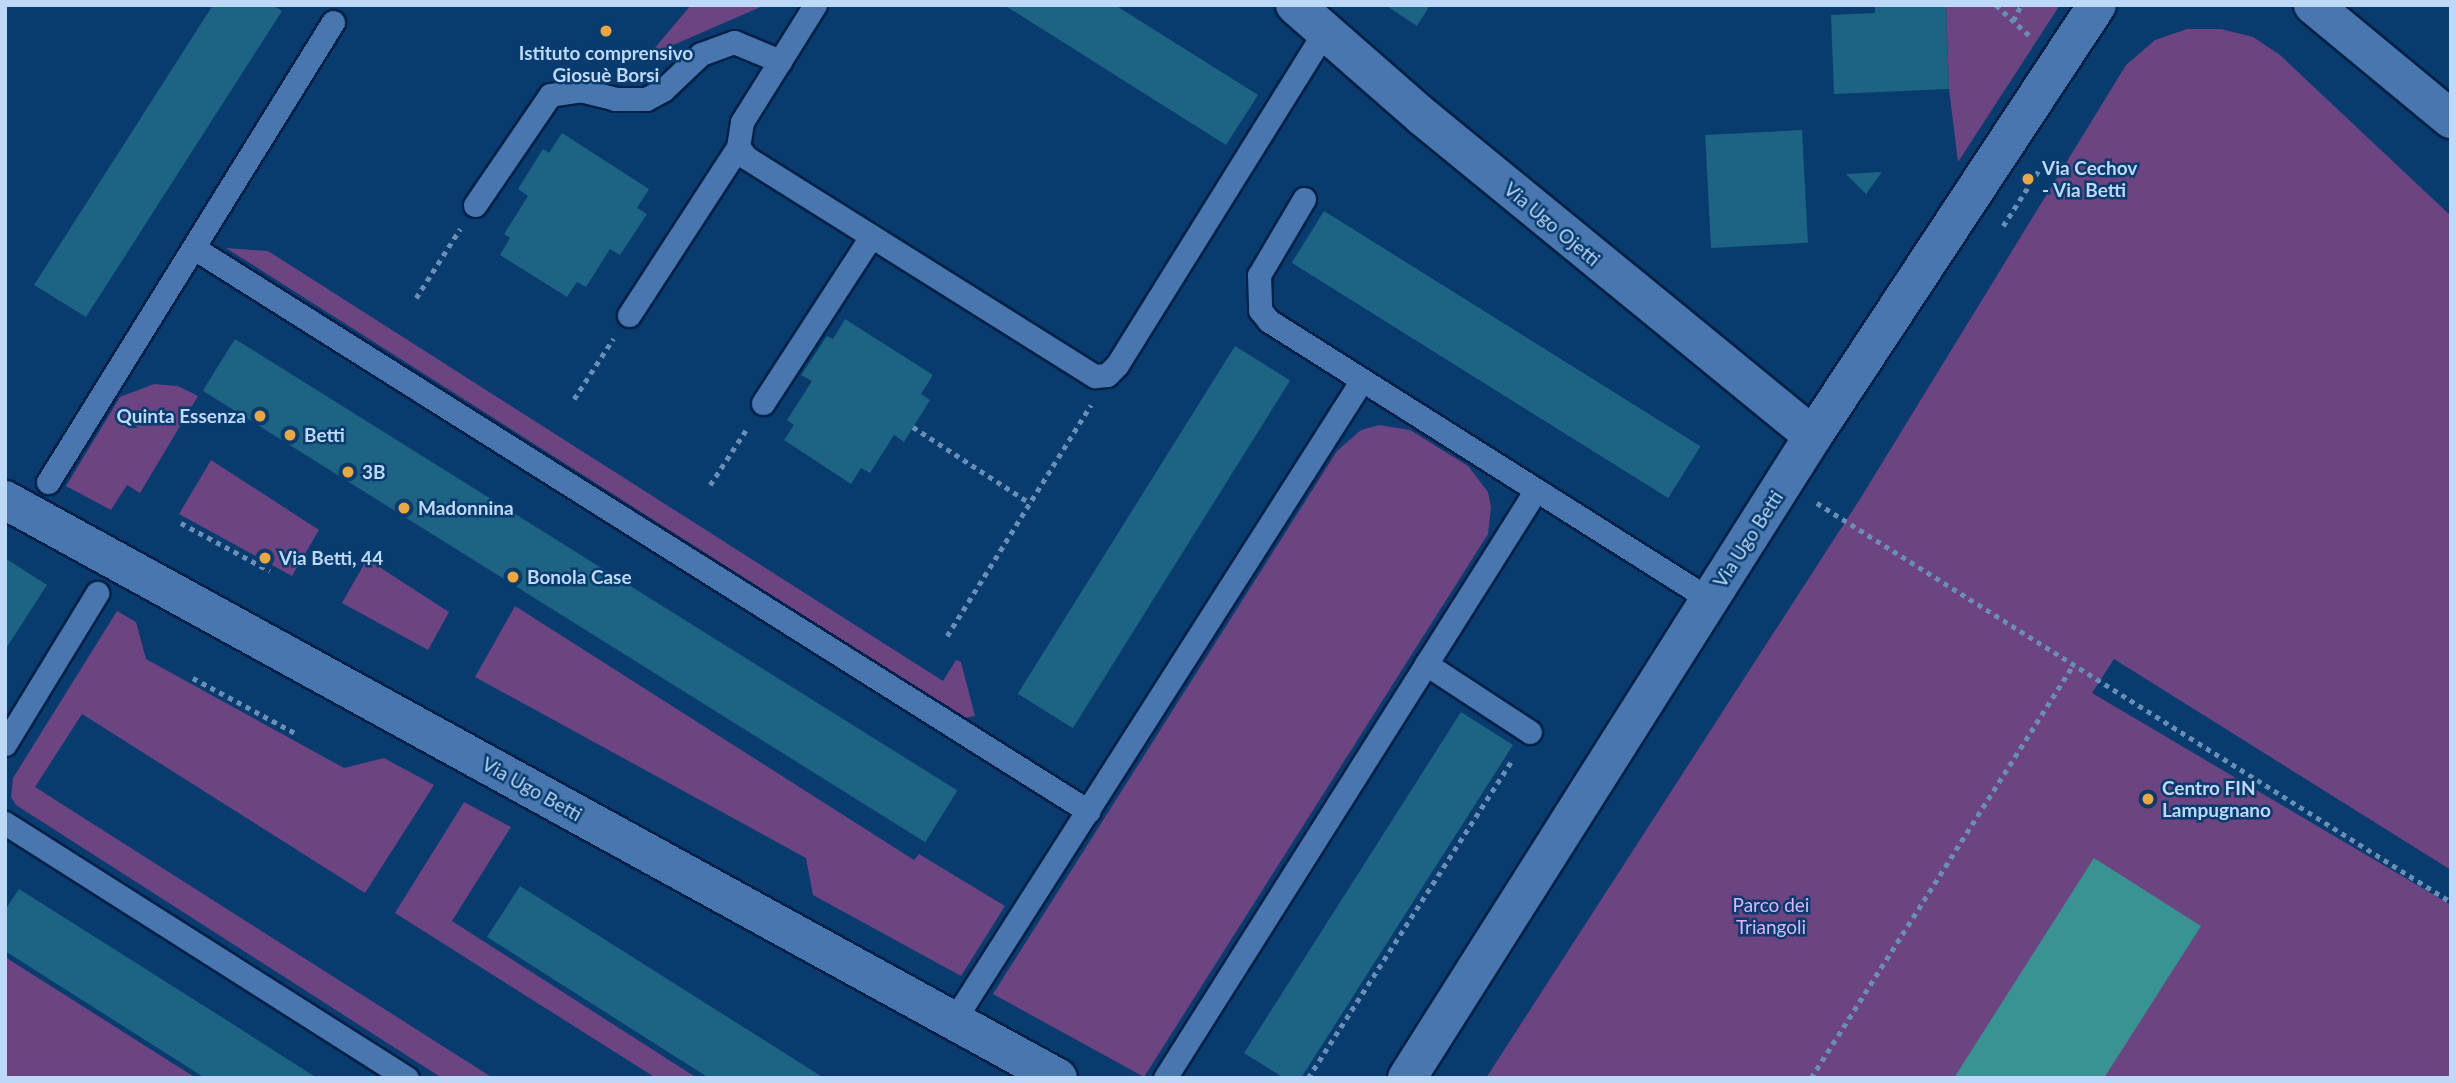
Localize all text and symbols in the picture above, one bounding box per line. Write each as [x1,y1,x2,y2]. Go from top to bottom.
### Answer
marker: Istituto comprensivo Giosuè Borsi [598,23,614,39]
place label: Istituto comprensivo Giosuè Borsi [519,42,693,86]
place label: Via Cechov - Via Betti [2042,157,2137,201]
marker: Via Cechov - Via Betti [2020,171,2036,187]
street label: Via Ugo Ojetti [1500,177,1604,271]
place label: Quinta Essenza [117,405,246,427]
marker: Quinta Essenza [252,408,268,424]
place label: Betti [304,424,345,446]
marker: Betti [282,427,298,443]
place label: 3B [362,461,386,483]
marker: 3B [340,464,356,480]
street label: Via Ugo Betti [1708,486,1788,592]
place label: Madonnina [418,497,514,519]
marker: Madonnina [396,500,412,516]
place label: Via Betti, 44 [279,547,383,569]
marker: Via Betti, 44 [257,550,273,566]
place label: Bonola Case [527,566,632,588]
marker: Bonola Case [505,569,521,585]
street label: Via Ugo Betti [478,752,586,826]
place label: Centro FIN Lampugnano [2162,777,2271,821]
marker: Centro FIN Lampugnano [2140,791,2156,807]
park label: Parco dei Triangoli [1733,894,1809,938]

